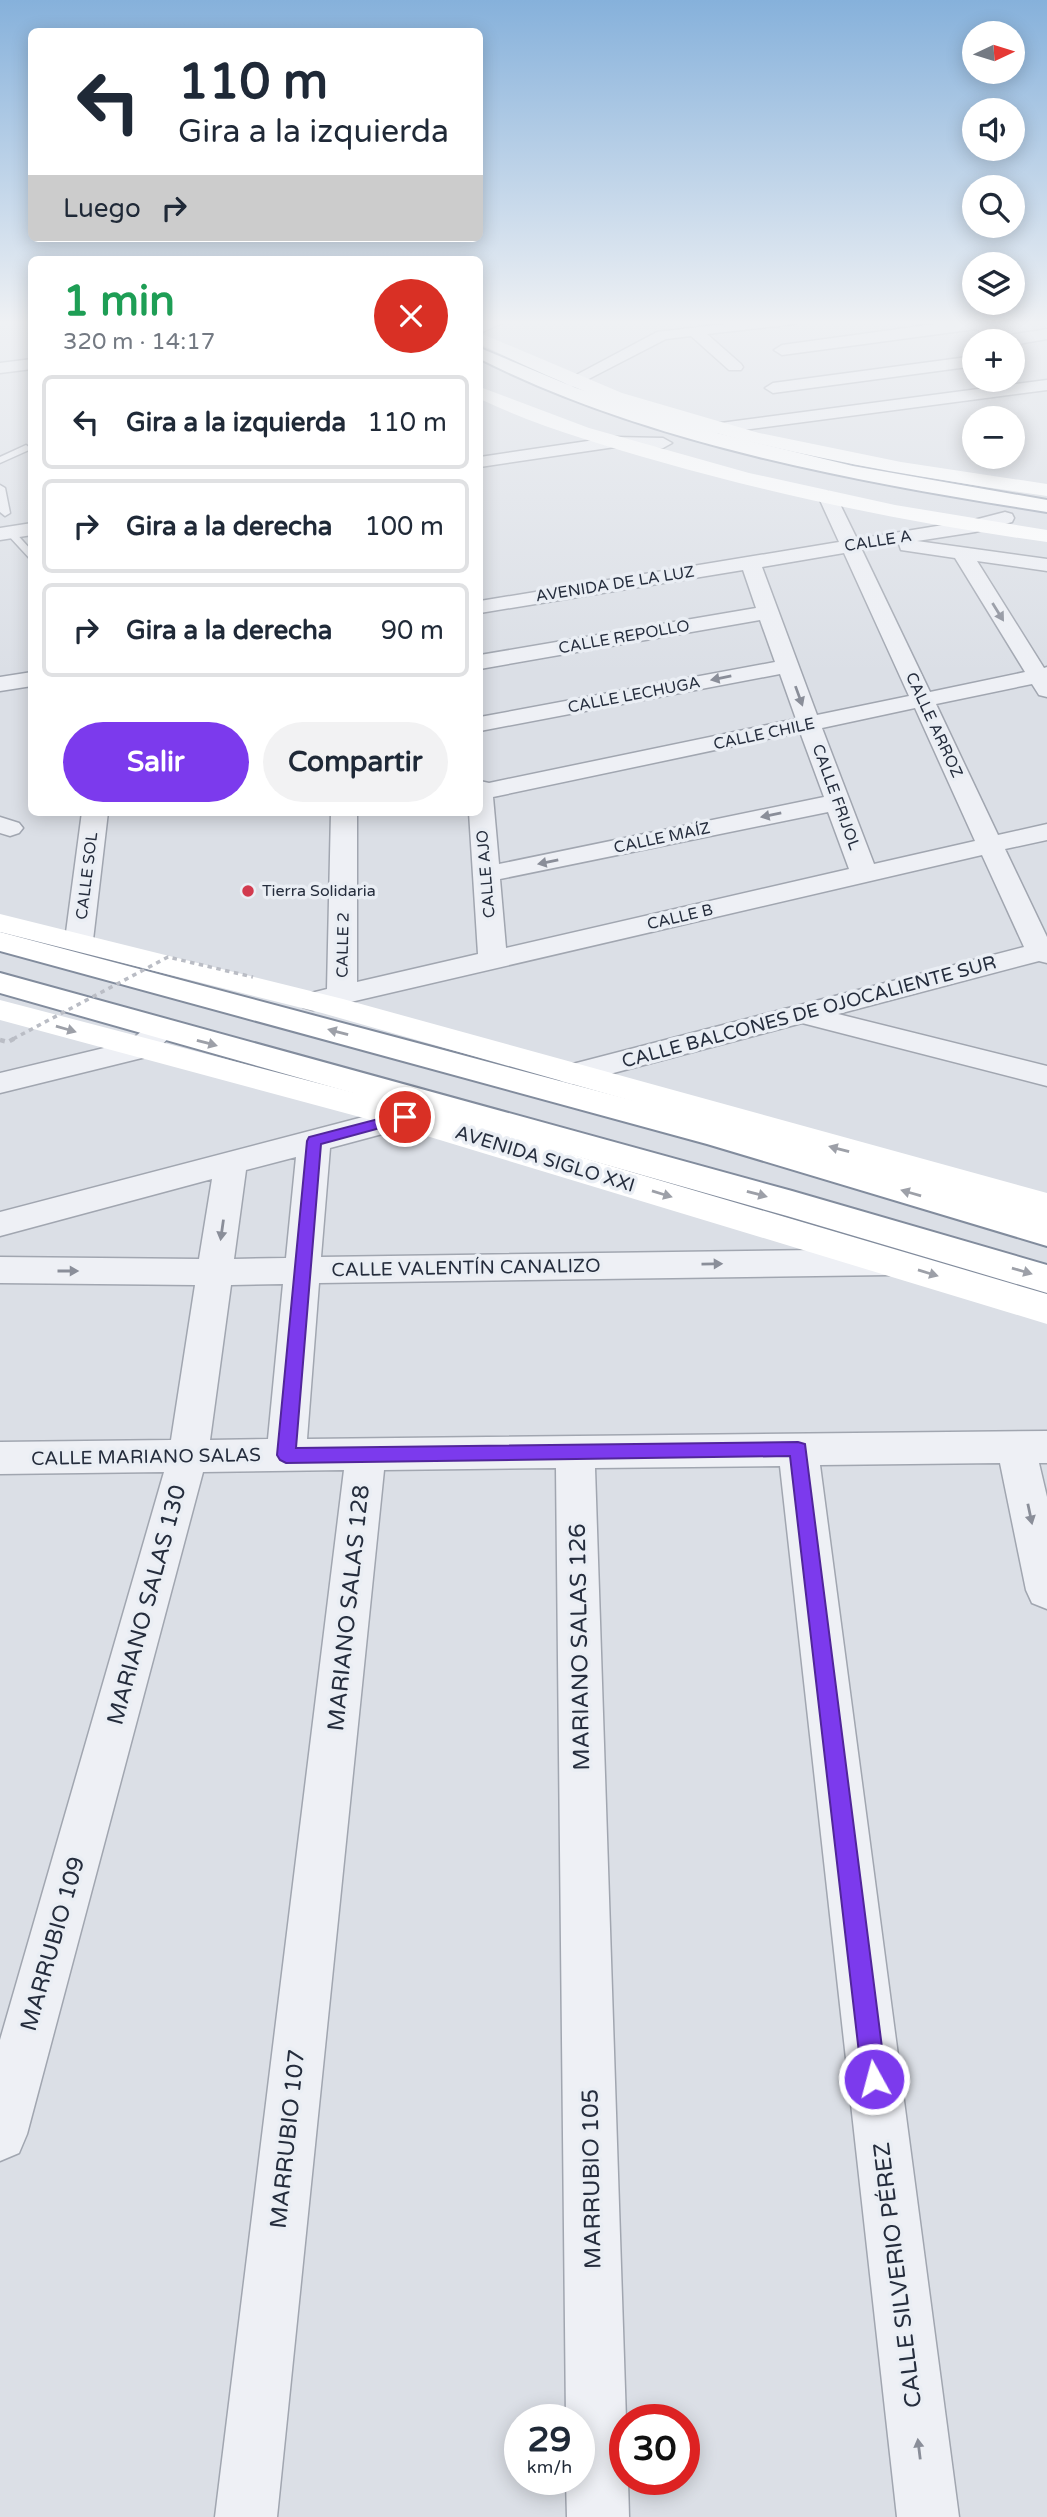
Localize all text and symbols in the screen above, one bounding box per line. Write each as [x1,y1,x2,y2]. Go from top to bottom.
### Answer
north arrow [962,21,1026,84]
map controls [962,21,1025,469]
text: 110 m [178,53,328,112]
icon: left [63,56,154,147]
button: sound [962,98,1025,161]
text: Gira a la izquierda [178,113,449,151]
button: search [962,175,1025,238]
icon: right [155,189,193,227]
text: Luego [63,193,141,224]
button: layers [962,252,1025,315]
text: 1 min [63,276,175,327]
button: close [374,279,448,353]
text: 320 m · 14:17 [63,328,215,356]
button: + [962,329,1025,392]
icon: left [67,403,105,441]
button: − [962,406,1025,469]
text: Gira a la izquierda [126,407,346,438]
text: 110 m [367,407,447,438]
icon: right [67,507,105,545]
text: Gira a la derecha [126,511,332,542]
text: 100 m [364,511,444,542]
street label: CALLE A [843,526,913,556]
street label: AVENIDA DE LA LUZ [534,562,696,606]
one-way arrow [991,602,1004,622]
icon: right [67,611,105,649]
text: Gira a la derecha [126,615,332,646]
text: 90 m [381,615,444,646]
street label: CALLE REPOLLO [557,616,691,658]
street label: CALLE ARROZ [901,669,967,781]
street label: CALLE LECHUGA [566,672,702,718]
one-way arrow [710,673,732,684]
one-way arrow [794,685,805,706]
street label: CALLE CHILE [712,714,816,754]
button: Salir [63,722,249,802]
button: Compartir [263,722,448,802]
street label: CALLE FRIJOL [808,741,864,853]
one-way arrow [760,810,782,821]
street label: CALLE MAÍZ [612,818,712,858]
street label: CALLE AJO [472,829,500,919]
street label: CALLE SOL [72,831,102,921]
one-way arrow [537,856,559,867]
place label: Tierra Solidaria [262,881,376,901]
marker: Tierra Solidaria [240,883,256,899]
street label: CALLE B [645,900,715,934]
street label: CALLE 2 [332,912,354,978]
street label: CALLE BALCONES DE OJOCALIENTE SUR [619,951,999,1073]
one-way arrow [55,1024,76,1034]
one-way arrow [327,1026,348,1036]
one-way arrow [197,1038,218,1048]
pin [375,1087,435,1147]
icon: arrive [386,1098,424,1136]
street label: AVENIDA SIGLO XXI [453,1121,637,1197]
one-way arrow [828,1143,850,1154]
one-way arrow [899,1187,921,1198]
one-way arrow [652,1190,673,1200]
one-way arrow [747,1190,768,1200]
one-way arrow [216,1219,227,1241]
street label: CALLE VALENTÍN CANALIZO [331,1254,601,1281]
one-way arrow [701,1258,723,1270]
one-way arrow [57,1265,79,1276]
one-way arrow [1012,1267,1033,1277]
one-way arrow [917,1269,938,1279]
street label: CALLE MARIANO SALAS [31,1444,261,1470]
street label: MARIANO SALAS 130 [101,1482,193,1728]
street label: MARIANO SALAS 128 [322,1484,376,1732]
one-way arrow [1025,1503,1036,1525]
street label: MARIANO SALAS 126 [564,1523,596,1771]
street label: MARRUBIO 109 [15,1854,91,2034]
position arrow [837,2042,911,2116]
street label: MARRUBIO 107 [265,2048,311,2230]
street label: MARRUBIO 105 [576,2089,608,2269]
street label: CALLE SILVERIO PÉREZ [868,2141,928,2409]
speed limit sign: 30 [609,2404,700,2495]
text: 29 [528,2419,571,2461]
one-way arrow [914,2438,925,2460]
text: km/h [527,2456,572,2478]

